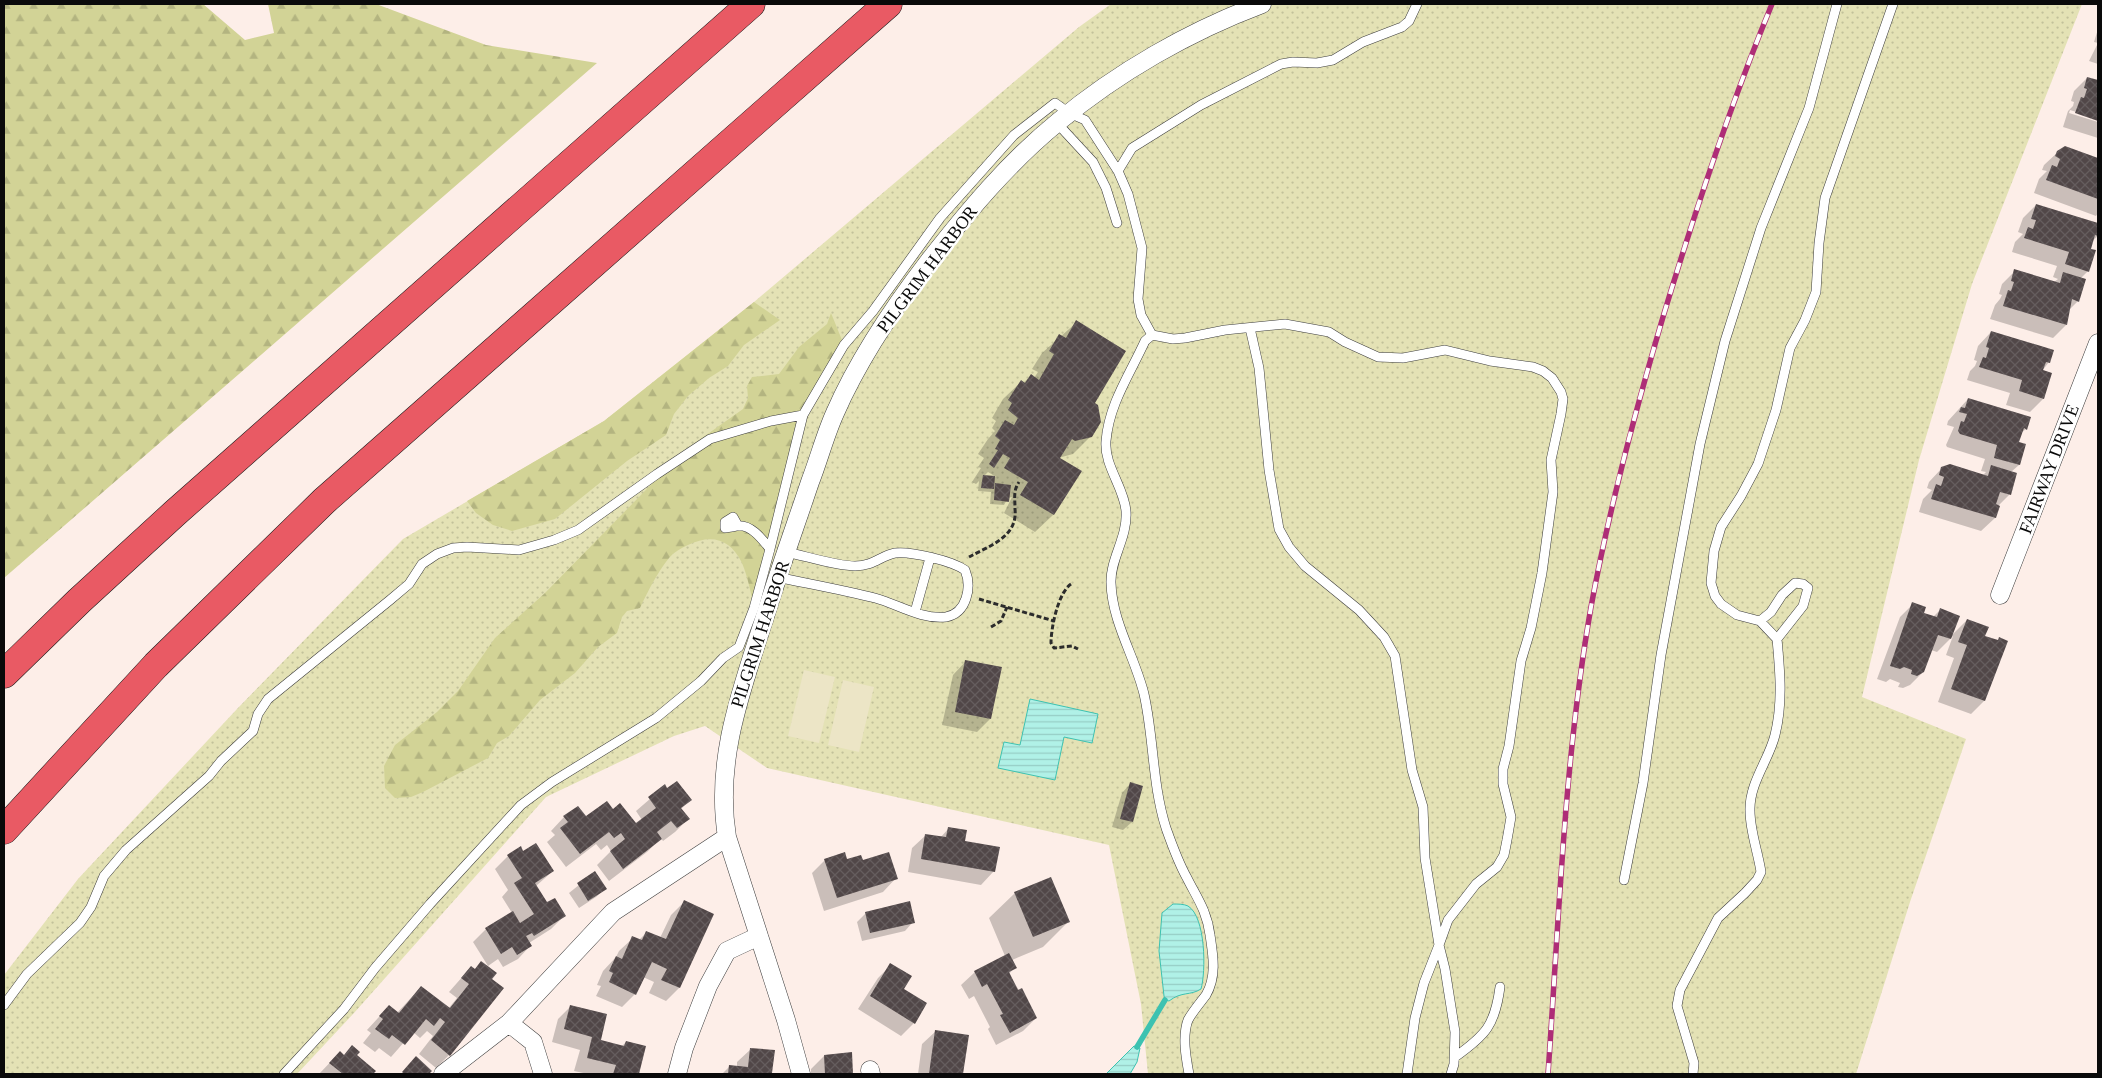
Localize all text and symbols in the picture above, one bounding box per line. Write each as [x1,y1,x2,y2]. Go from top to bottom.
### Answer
street label: PILGRIM HARBOR [873,202,981,336]
street label: FAIRWAY DRIVE [2015,402,2083,536]
street label: PILGRIM HARBOR [727,558,793,710]

